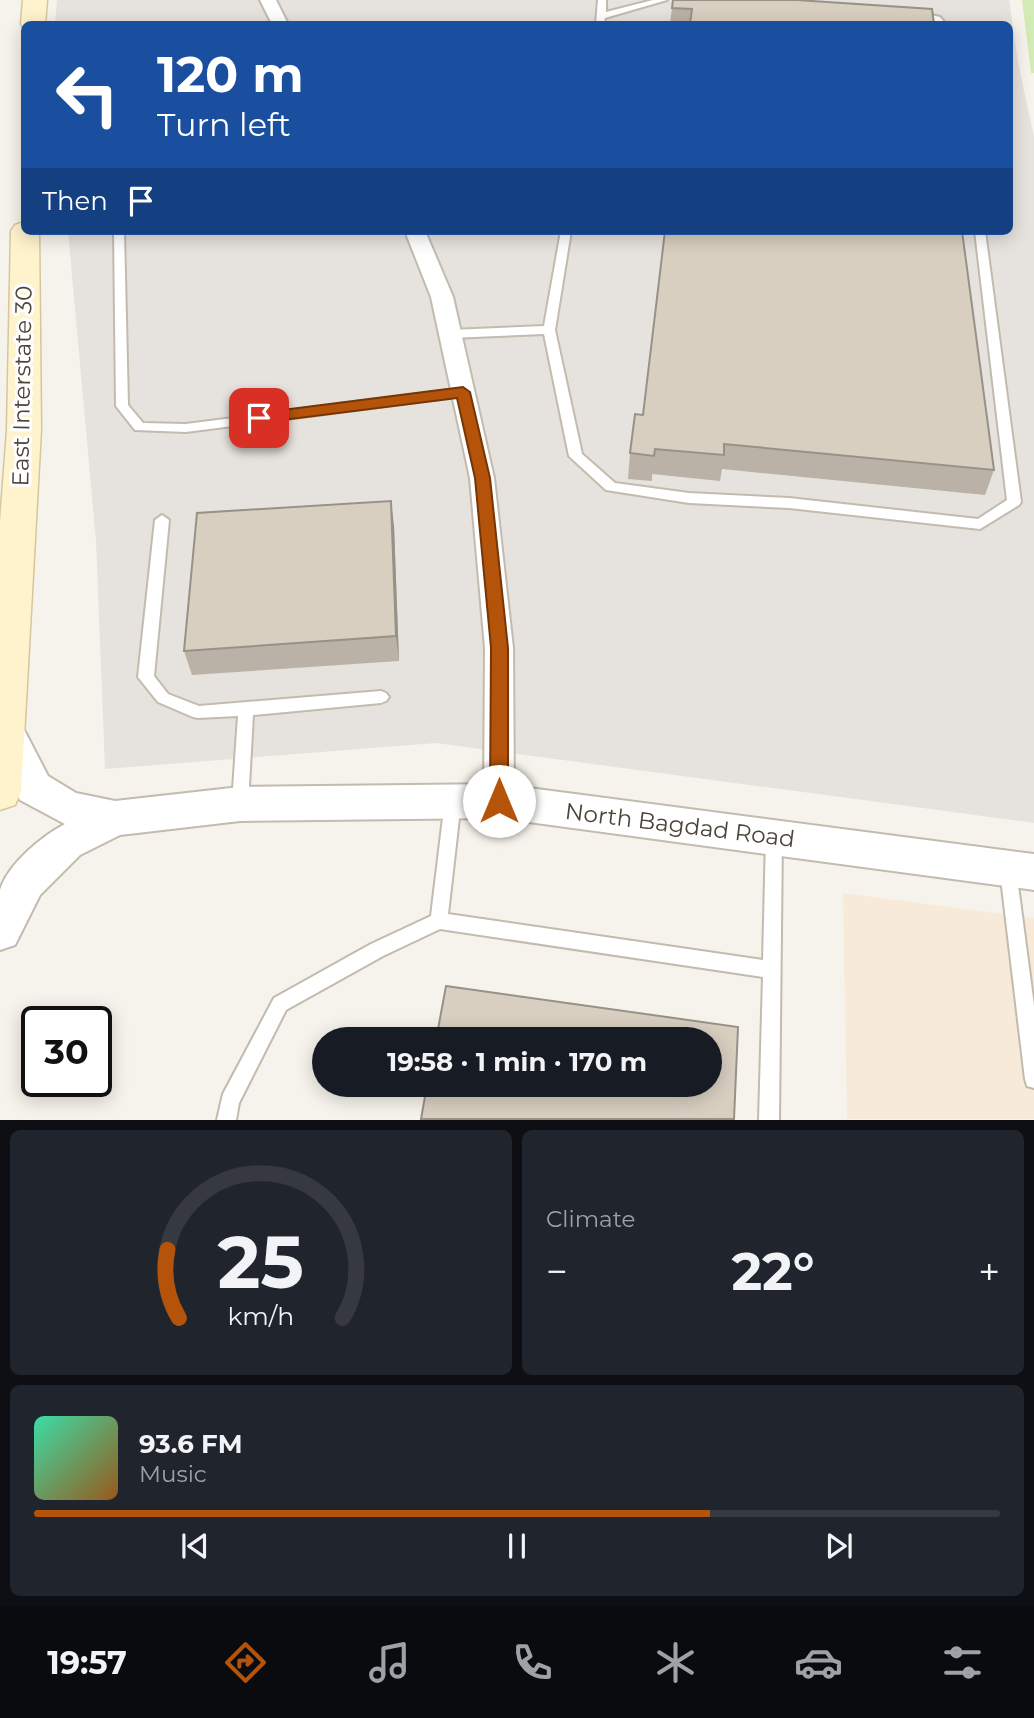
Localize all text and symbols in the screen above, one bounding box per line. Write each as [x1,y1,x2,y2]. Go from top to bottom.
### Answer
text: 120 m [157,45,304,104]
icon: left [42,49,133,140]
text: Turn left [157,105,291,144]
icon: arrive [122,182,160,220]
text: Then [42,185,108,217]
street label: East Interstate 30 [6,286,38,486]
pin [229,388,289,448]
icon: arrive [240,399,278,437]
position arrow [462,764,536,838]
street label: North Bagdad Road [564,797,796,853]
speed limit sign: 30 [21,1006,112,1097]
text: 19:58 · 1 min · 170 m [387,1046,647,1078]
text: Climate [546,1205,635,1233]
text: 25 [218,1219,304,1307]
text: 22° [731,1240,815,1303]
text: − [546,1248,568,1295]
text: + [978,1248,1000,1295]
text: km/h [228,1301,294,1331]
text: 93.6 FM [139,1428,243,1460]
text: Music [139,1460,207,1488]
icon: previous [176,1527,214,1565]
icon: pause [498,1527,536,1565]
icon: next [820,1527,858,1565]
icon: directions [221,1638,270,1687]
icon: music [365,1638,414,1687]
icon: phone [508,1638,557,1687]
icon: climate [651,1638,700,1687]
icon: car [794,1638,843,1687]
icon: filters [938,1638,987,1687]
text: 19:57 [47,1643,127,1682]

